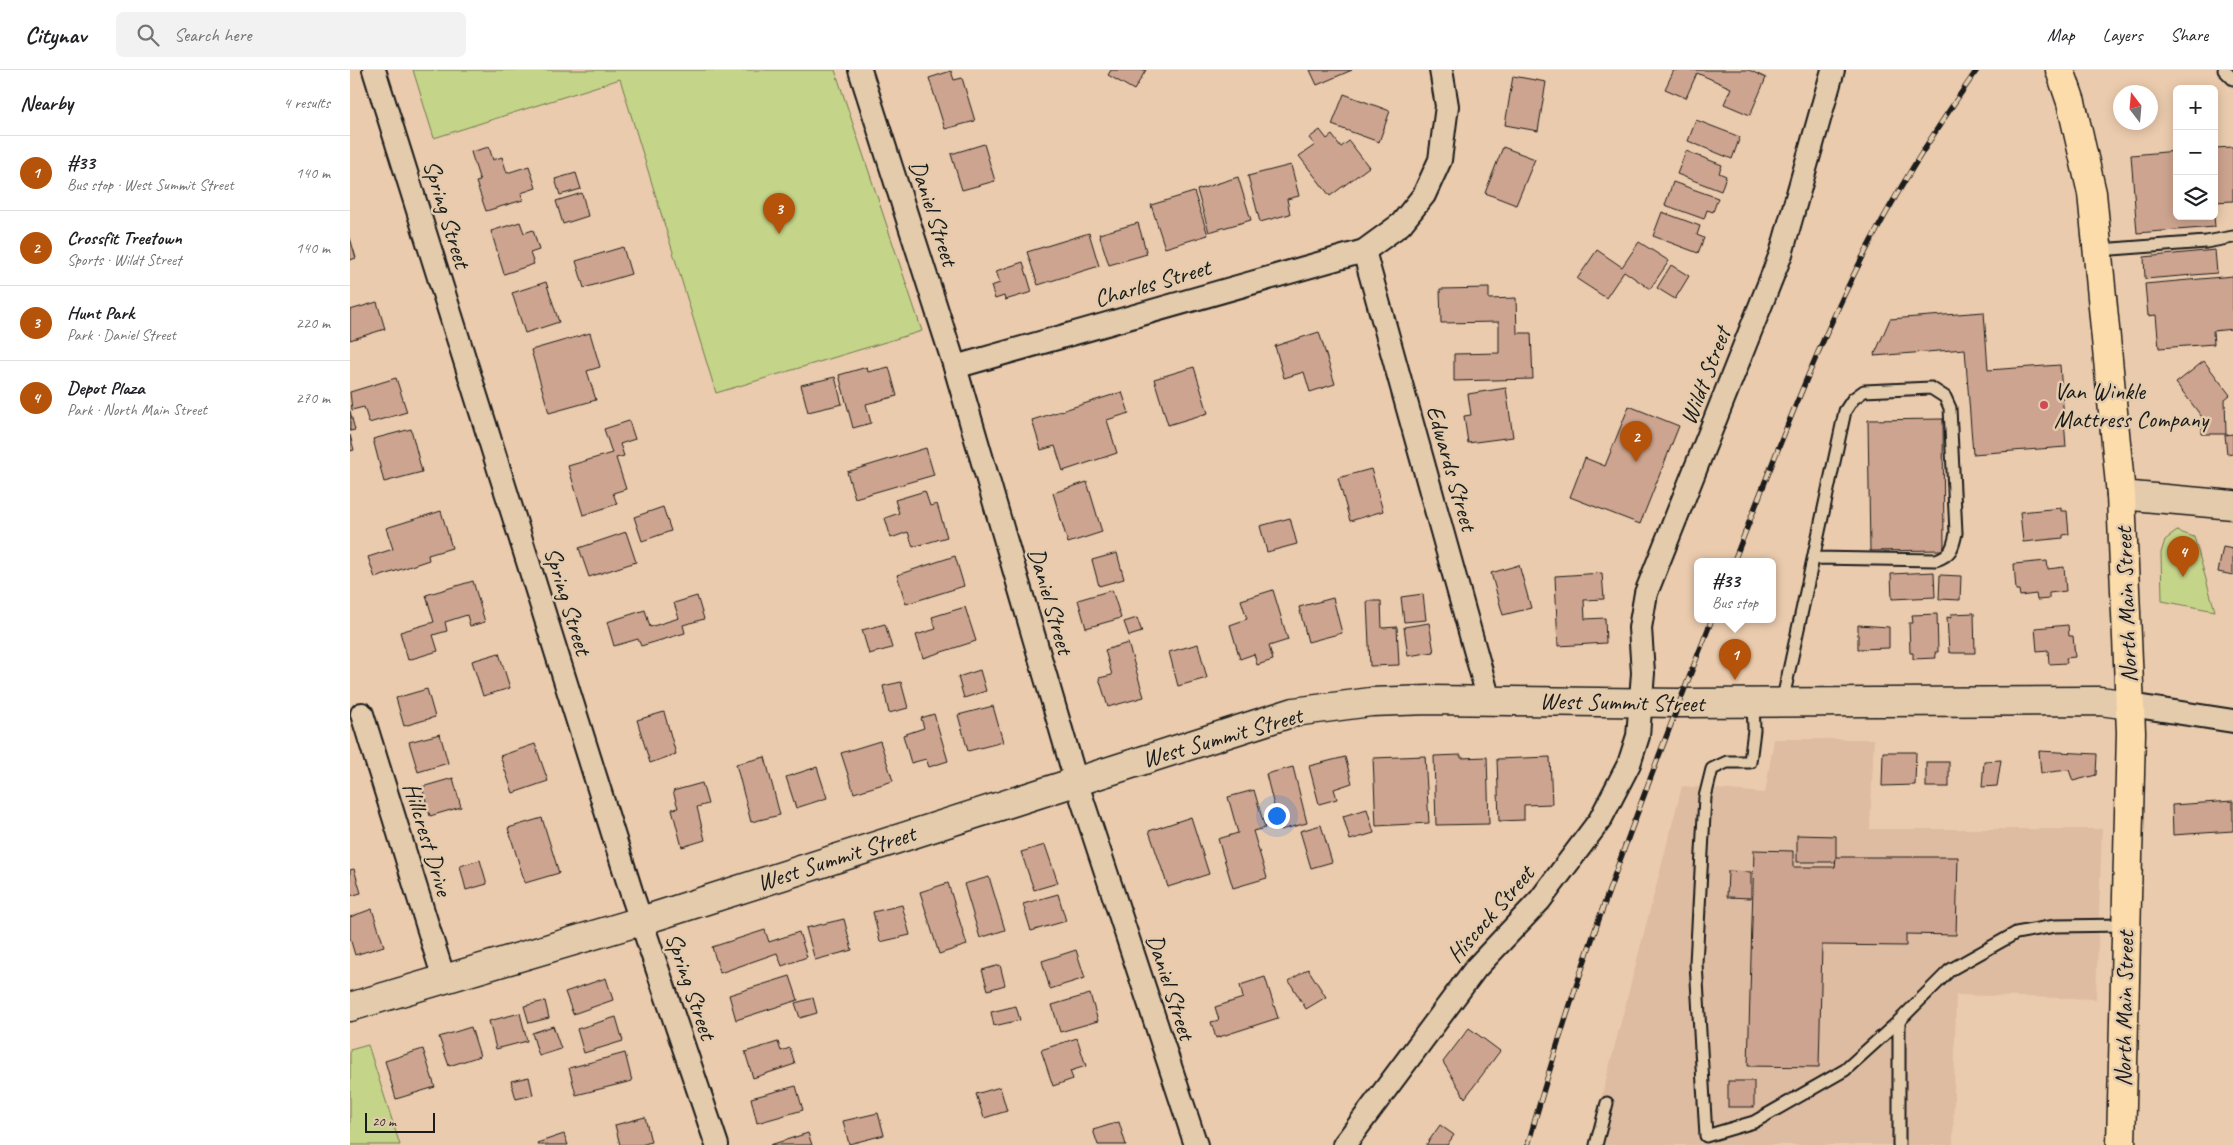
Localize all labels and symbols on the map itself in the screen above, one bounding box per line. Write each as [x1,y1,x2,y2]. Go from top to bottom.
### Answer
north arrow [2113,85,2158,130]
street label: Daniel Street [903,156,966,271]
street label: Spring Street [416,157,478,273]
pin: 3 [763,193,795,234]
street label: Charles Street [1091,252,1215,314]
street label: Wildt Street [1673,320,1738,429]
place label: Van Winkle Mattress Company [2054,376,2210,434]
marker: Van Winkle Mattress Company [2038,399,2050,411]
street label: Edwards Street [1420,402,1485,536]
pin: 2 [1620,421,1652,462]
street label: North Main Street [2108,525,2144,683]
pin: 4 [2167,536,2199,577]
street label: Spring Street [537,544,599,660]
street label: Daniel Street [1022,544,1081,660]
pin: 1 [1719,639,1751,680]
street label: West Summit Street [1539,686,1707,718]
street label: West Summit Street [1139,699,1307,774]
street label: Hillcrest Drive [397,779,460,901]
your location [1264,803,1290,829]
street label: West Summit Street [753,818,921,898]
street label: Hiscock Street [1440,858,1542,969]
street label: Spring Street [659,929,724,1045]
street label: North Main Street [2108,929,2140,1087]
street label: Daniel Street [1140,930,1203,1045]
scale bar [365,1110,435,1133]

